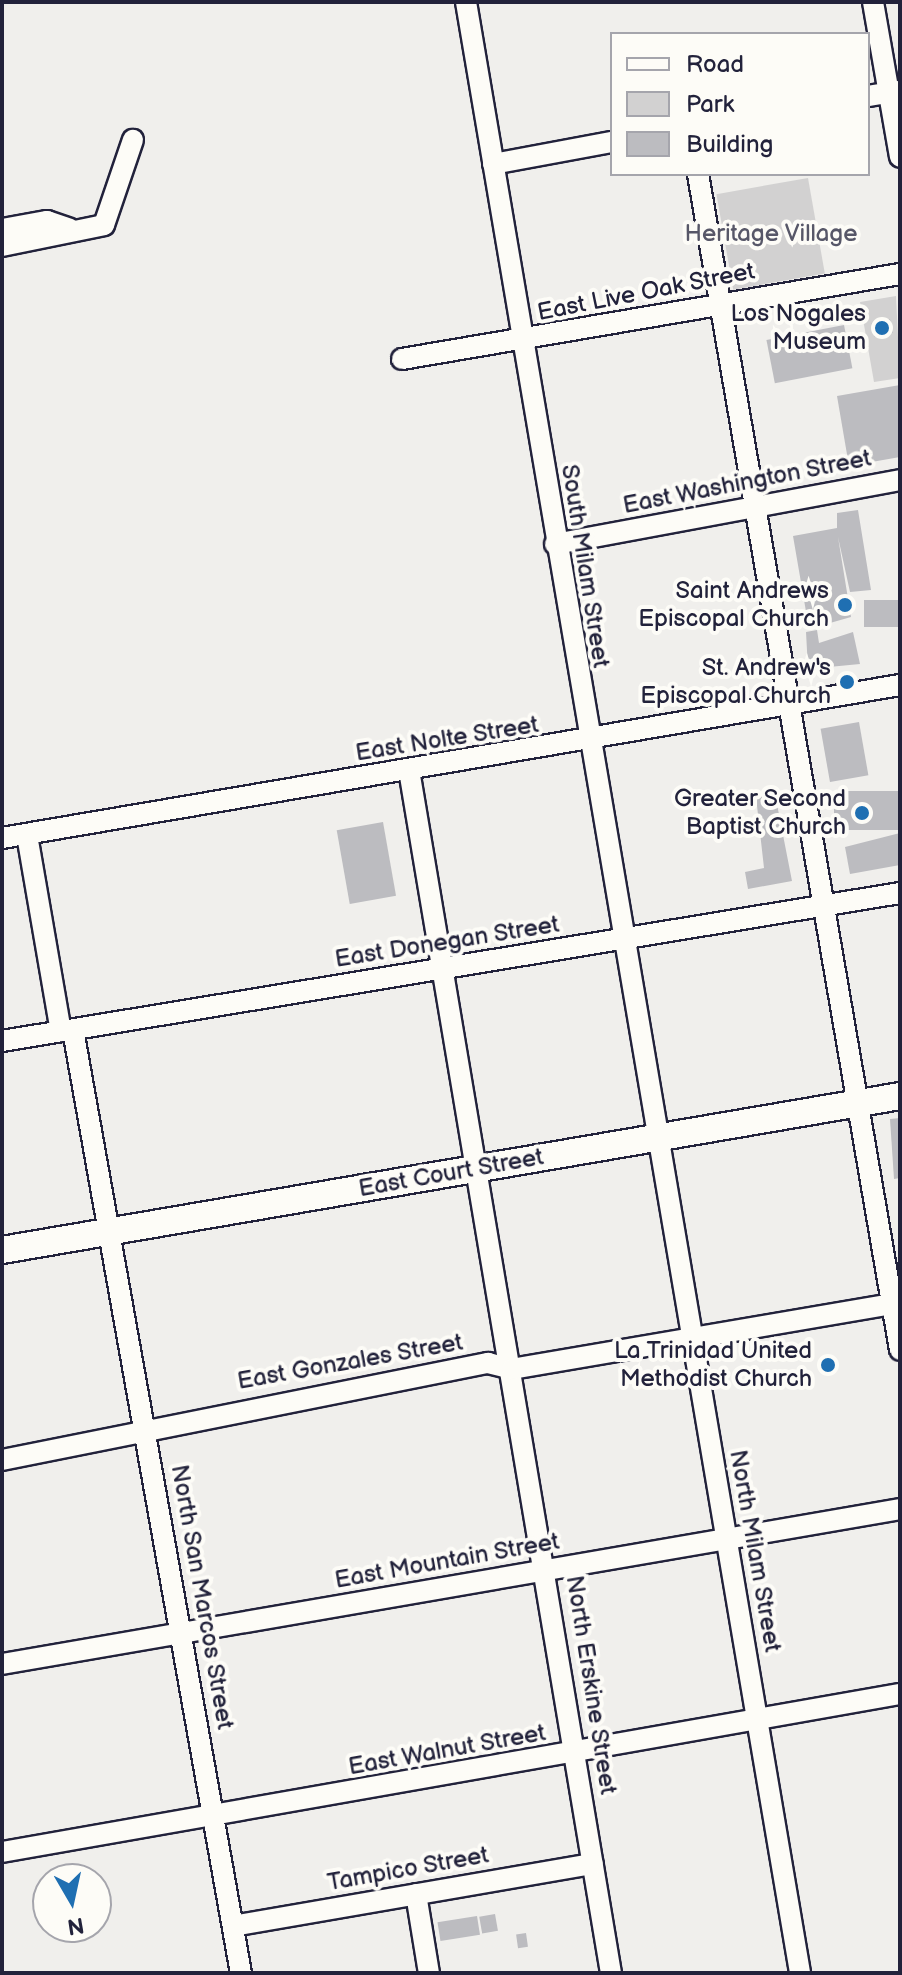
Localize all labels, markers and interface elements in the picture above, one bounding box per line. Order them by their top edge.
legend [610,32,870,176]
text: Road [686,50,744,79]
text: Park [686,90,734,119]
text: Building [686,130,773,159]
park label: Heritage Village [684,220,858,248]
street label: East Live Oak Street [535,257,757,327]
place label: Los Nogales Museum [730,300,866,356]
marker: Los Nogales Museum [873,319,891,337]
street label: East Washington Street [620,444,874,520]
street label: South Milam Street [555,462,615,670]
place label: Saint Andrews Episcopal Church [638,577,829,633]
marker: Saint Andrews Episcopal Church [836,596,854,614]
place label: St. Andrew's Episcopal Church [640,654,831,710]
marker: St. Andrew's Episcopal Church [838,673,856,691]
street label: East Nolte Street [353,710,541,768]
place label: Greater Second Baptist Church [674,785,846,841]
marker: Greater Second Baptist Church [853,804,871,822]
street label: East Donegan Street [333,910,561,974]
street label: East Court Street [356,1143,546,1203]
street label: East Gonzales Street [235,1328,465,1396]
place label: La Trinidad United Methodist Church [613,1337,812,1393]
marker: La Trinidad United Methodist Church [819,1356,837,1374]
street label: North Milam Street [723,1448,787,1654]
street label: North San Marcos Street [164,1462,240,1732]
street label: East Mountain Street [332,1527,562,1595]
street label: North Erskine Street [559,1573,623,1797]
street label: East Walnut Street [345,1718,549,1782]
street label: Tampico Street [325,1841,491,1897]
north arrow [32,1863,112,1943]
text: N [65,1911,86,1940]

